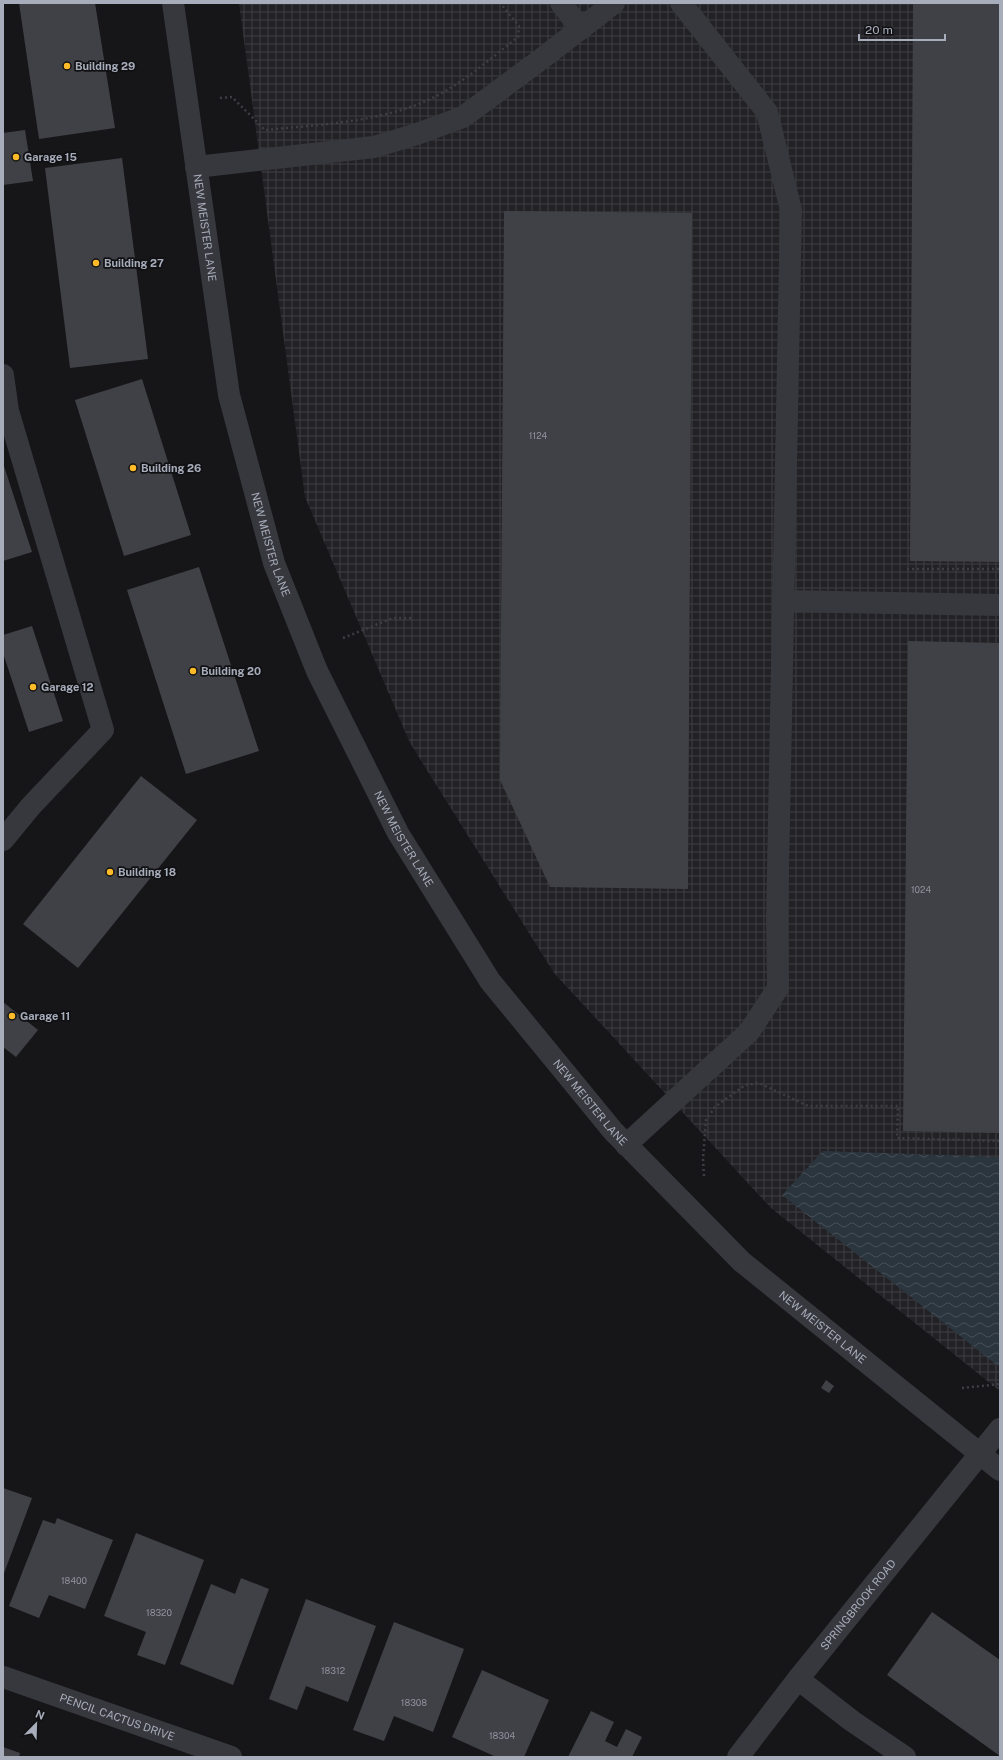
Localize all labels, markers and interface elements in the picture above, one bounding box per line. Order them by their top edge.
scale bar [859,16,945,42]
text: 20 m [865,23,893,37]
place label: Building 29 [75,60,135,72]
marker: Building 29 [62,61,72,71]
place label: Garage 15 [24,151,77,163]
marker: Garage 15 [11,152,21,162]
street label: NEW MEISTER LANE [191,173,219,282]
place label: Building 27 [104,257,164,269]
marker: Building 27 [91,258,101,268]
house number: 1124 [529,430,548,441]
place label: Building 26 [141,462,201,474]
marker: Building 26 [128,463,138,473]
street label: NEW MEISTER LANE [249,491,293,598]
place label: Building 20 [201,665,261,677]
marker: Building 20 [188,666,198,676]
place label: Garage 12 [41,681,93,693]
marker: Garage 12 [28,682,38,692]
street label: NEW MEISTER LANE [372,789,436,889]
place label: Building 18 [118,866,176,878]
marker: Building 18 [105,867,115,877]
house number: 1024 [911,884,931,895]
place label: Garage 11 [20,1010,70,1022]
marker: Garage 11 [7,1011,17,1021]
street label: NEW MEISTER LANE [551,1057,630,1148]
street label: NEW MEISTER LANE [777,1288,869,1366]
street label: SPRINGBROOK ROAD [818,1557,898,1652]
house number: 18400 [61,1575,88,1586]
house number: 18320 [146,1607,172,1618]
house number: 18312 [321,1665,345,1676]
street label: PENCIL CACTUS DRIVE [58,1691,176,1743]
house number: 18308 [401,1697,427,1708]
north arrow [16,1704,56,1744]
text: N [34,1708,46,1722]
house number: 18304 [489,1730,515,1741]

